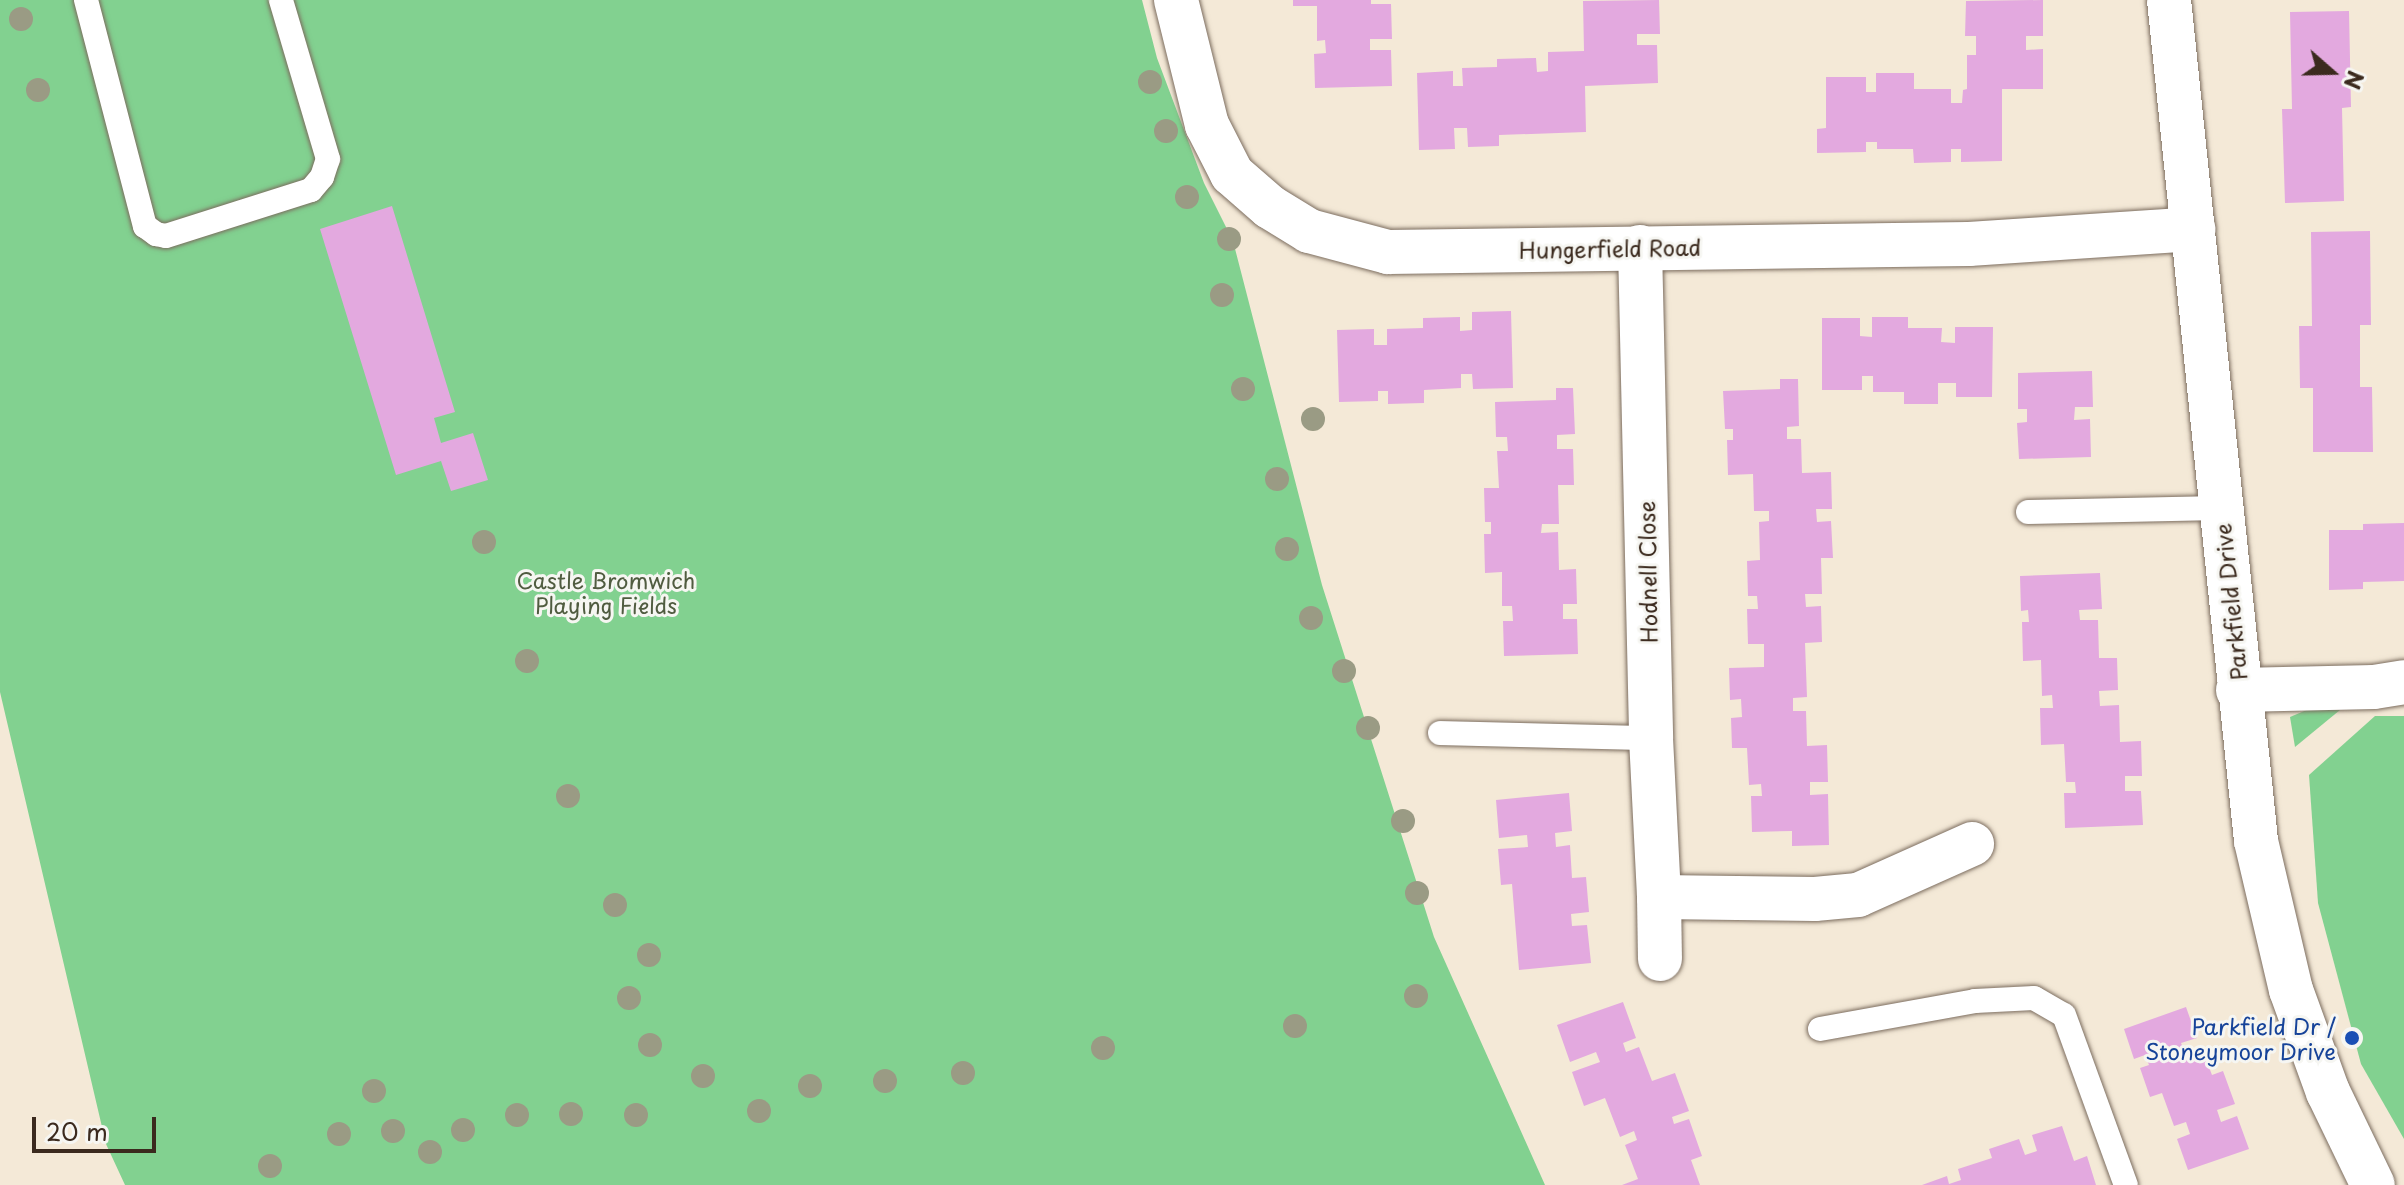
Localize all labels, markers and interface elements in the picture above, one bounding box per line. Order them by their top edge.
north arrow [2292,32,2372,112]
text: N [2337,67,2374,94]
street label: Hungerfield Road [1518,233,1702,263]
street label: Hodnell Close [1633,500,1661,644]
street label: Parkfield Drive [2209,522,2251,682]
park label: Castle Bromwich Playing Fields [516,566,696,618]
place label: Parkfield Dr / Stoneymoor Drive [2145,1012,2336,1064]
marker: Parkfield Dr / Stoneymoor Drive [2343,1029,2361,1047]
scale bar [36,1101,160,1151]
text: 20 m [46,1113,108,1149]

